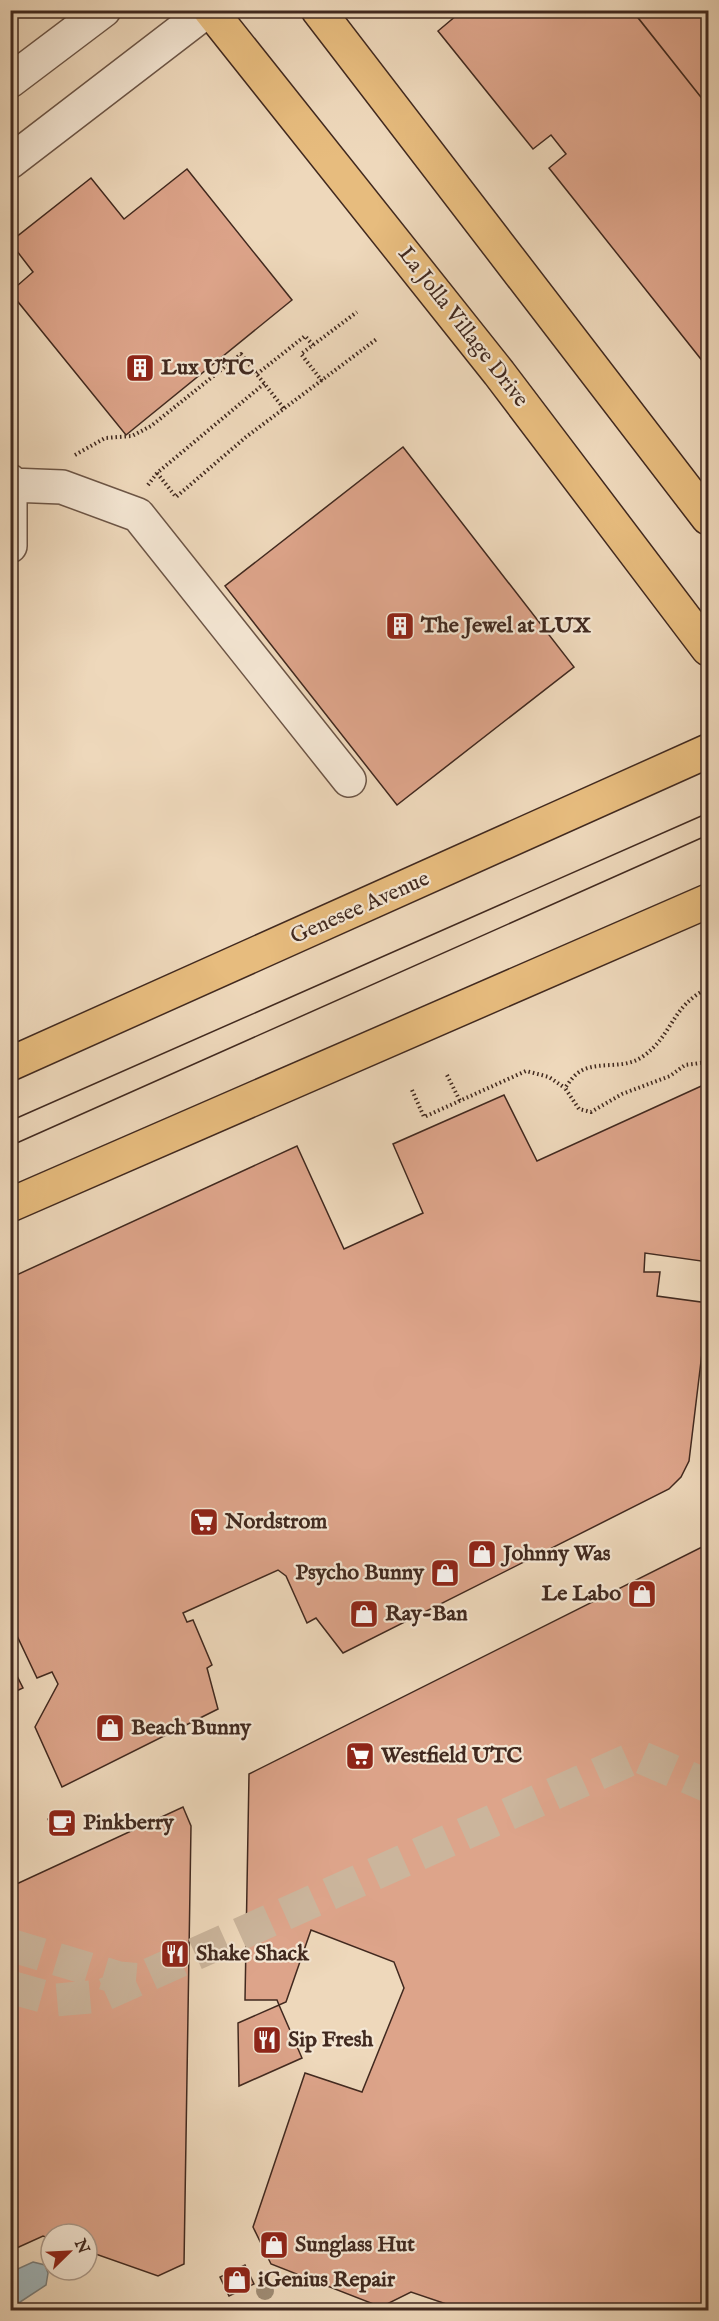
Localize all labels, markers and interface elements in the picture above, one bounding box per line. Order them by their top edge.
street label: La Jolla Village Drive [392,241,534,413]
building icon: Lux UTC [124,352,156,384]
place label: Lux UTC [161,354,254,382]
building icon: The Jewel at LUX [384,610,416,642]
place label: The Jewel at LUX [420,612,591,640]
street label: Genesee Avenue [286,865,434,951]
supermarket icon: Nordstrom [188,1506,220,1538]
place label: Nordstrom [224,1508,327,1536]
shop icon: Johnny Was [466,1538,498,1570]
place label: Johnny Was [500,1540,611,1568]
shop icon: Psycho Bunny [429,1557,461,1589]
place label: Psycho Bunny [295,1559,425,1587]
shop icon: Le Labo [626,1578,658,1610]
place label: Le Labo [542,1580,621,1608]
shop icon: Ray-Ban [348,1598,380,1630]
place label: Ray-Ban [385,1600,468,1628]
shop icon: Beach Bunny [94,1712,126,1744]
place label: Beach Bunny [131,1714,252,1742]
supermarket icon: Westfield UTC [344,1740,376,1772]
place label: Westfield UTC [380,1742,523,1770]
cafe icon: Pinkberry [46,1807,78,1839]
place label: Pinkberry [83,1809,175,1837]
restaurant icon: Shake Shack [159,1938,191,1970]
place label: Shake Shack [196,1940,310,1968]
restaurant icon: Sip Fresh [251,2024,283,2056]
place label: Sip Fresh [288,2026,373,2054]
north arrow [39,2222,99,2282]
shop icon: Sunglass Hut [258,2229,290,2261]
place label: Sunglass Hut [295,2231,415,2259]
text: N [69,2235,93,2257]
shop icon: iGenius Repair [221,2264,253,2296]
place label: iGenius Repair [258,2266,396,2294]

